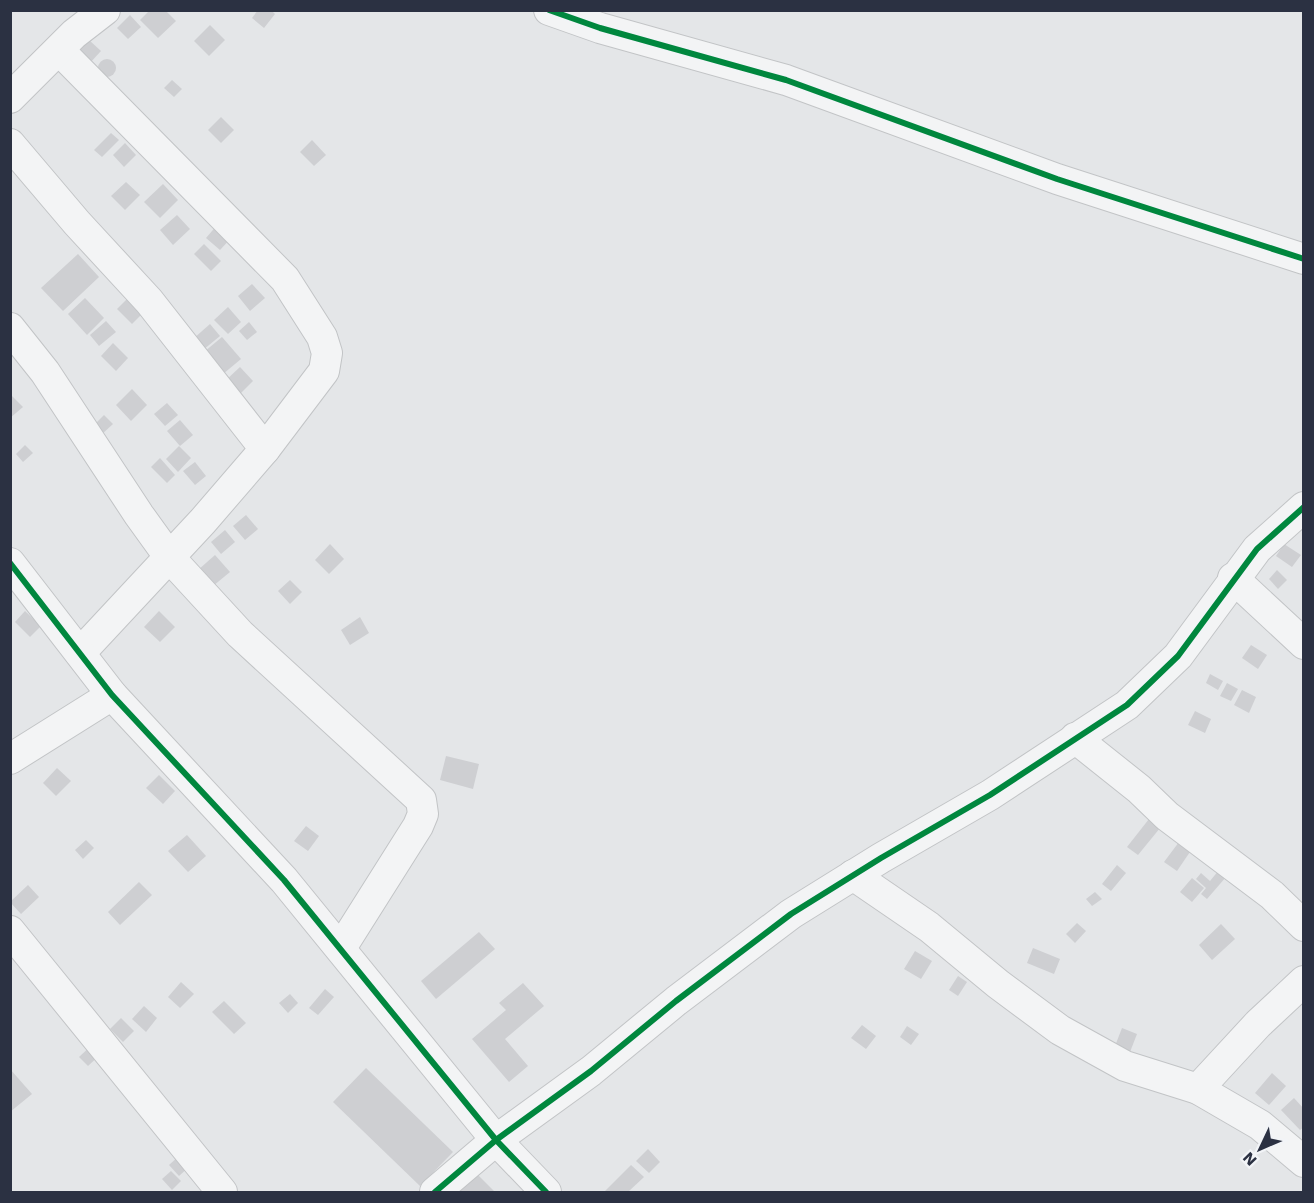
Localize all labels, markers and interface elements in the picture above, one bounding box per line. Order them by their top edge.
north arrow [1230,1119,1290,1179]
text: N [1239,1148,1261,1170]

